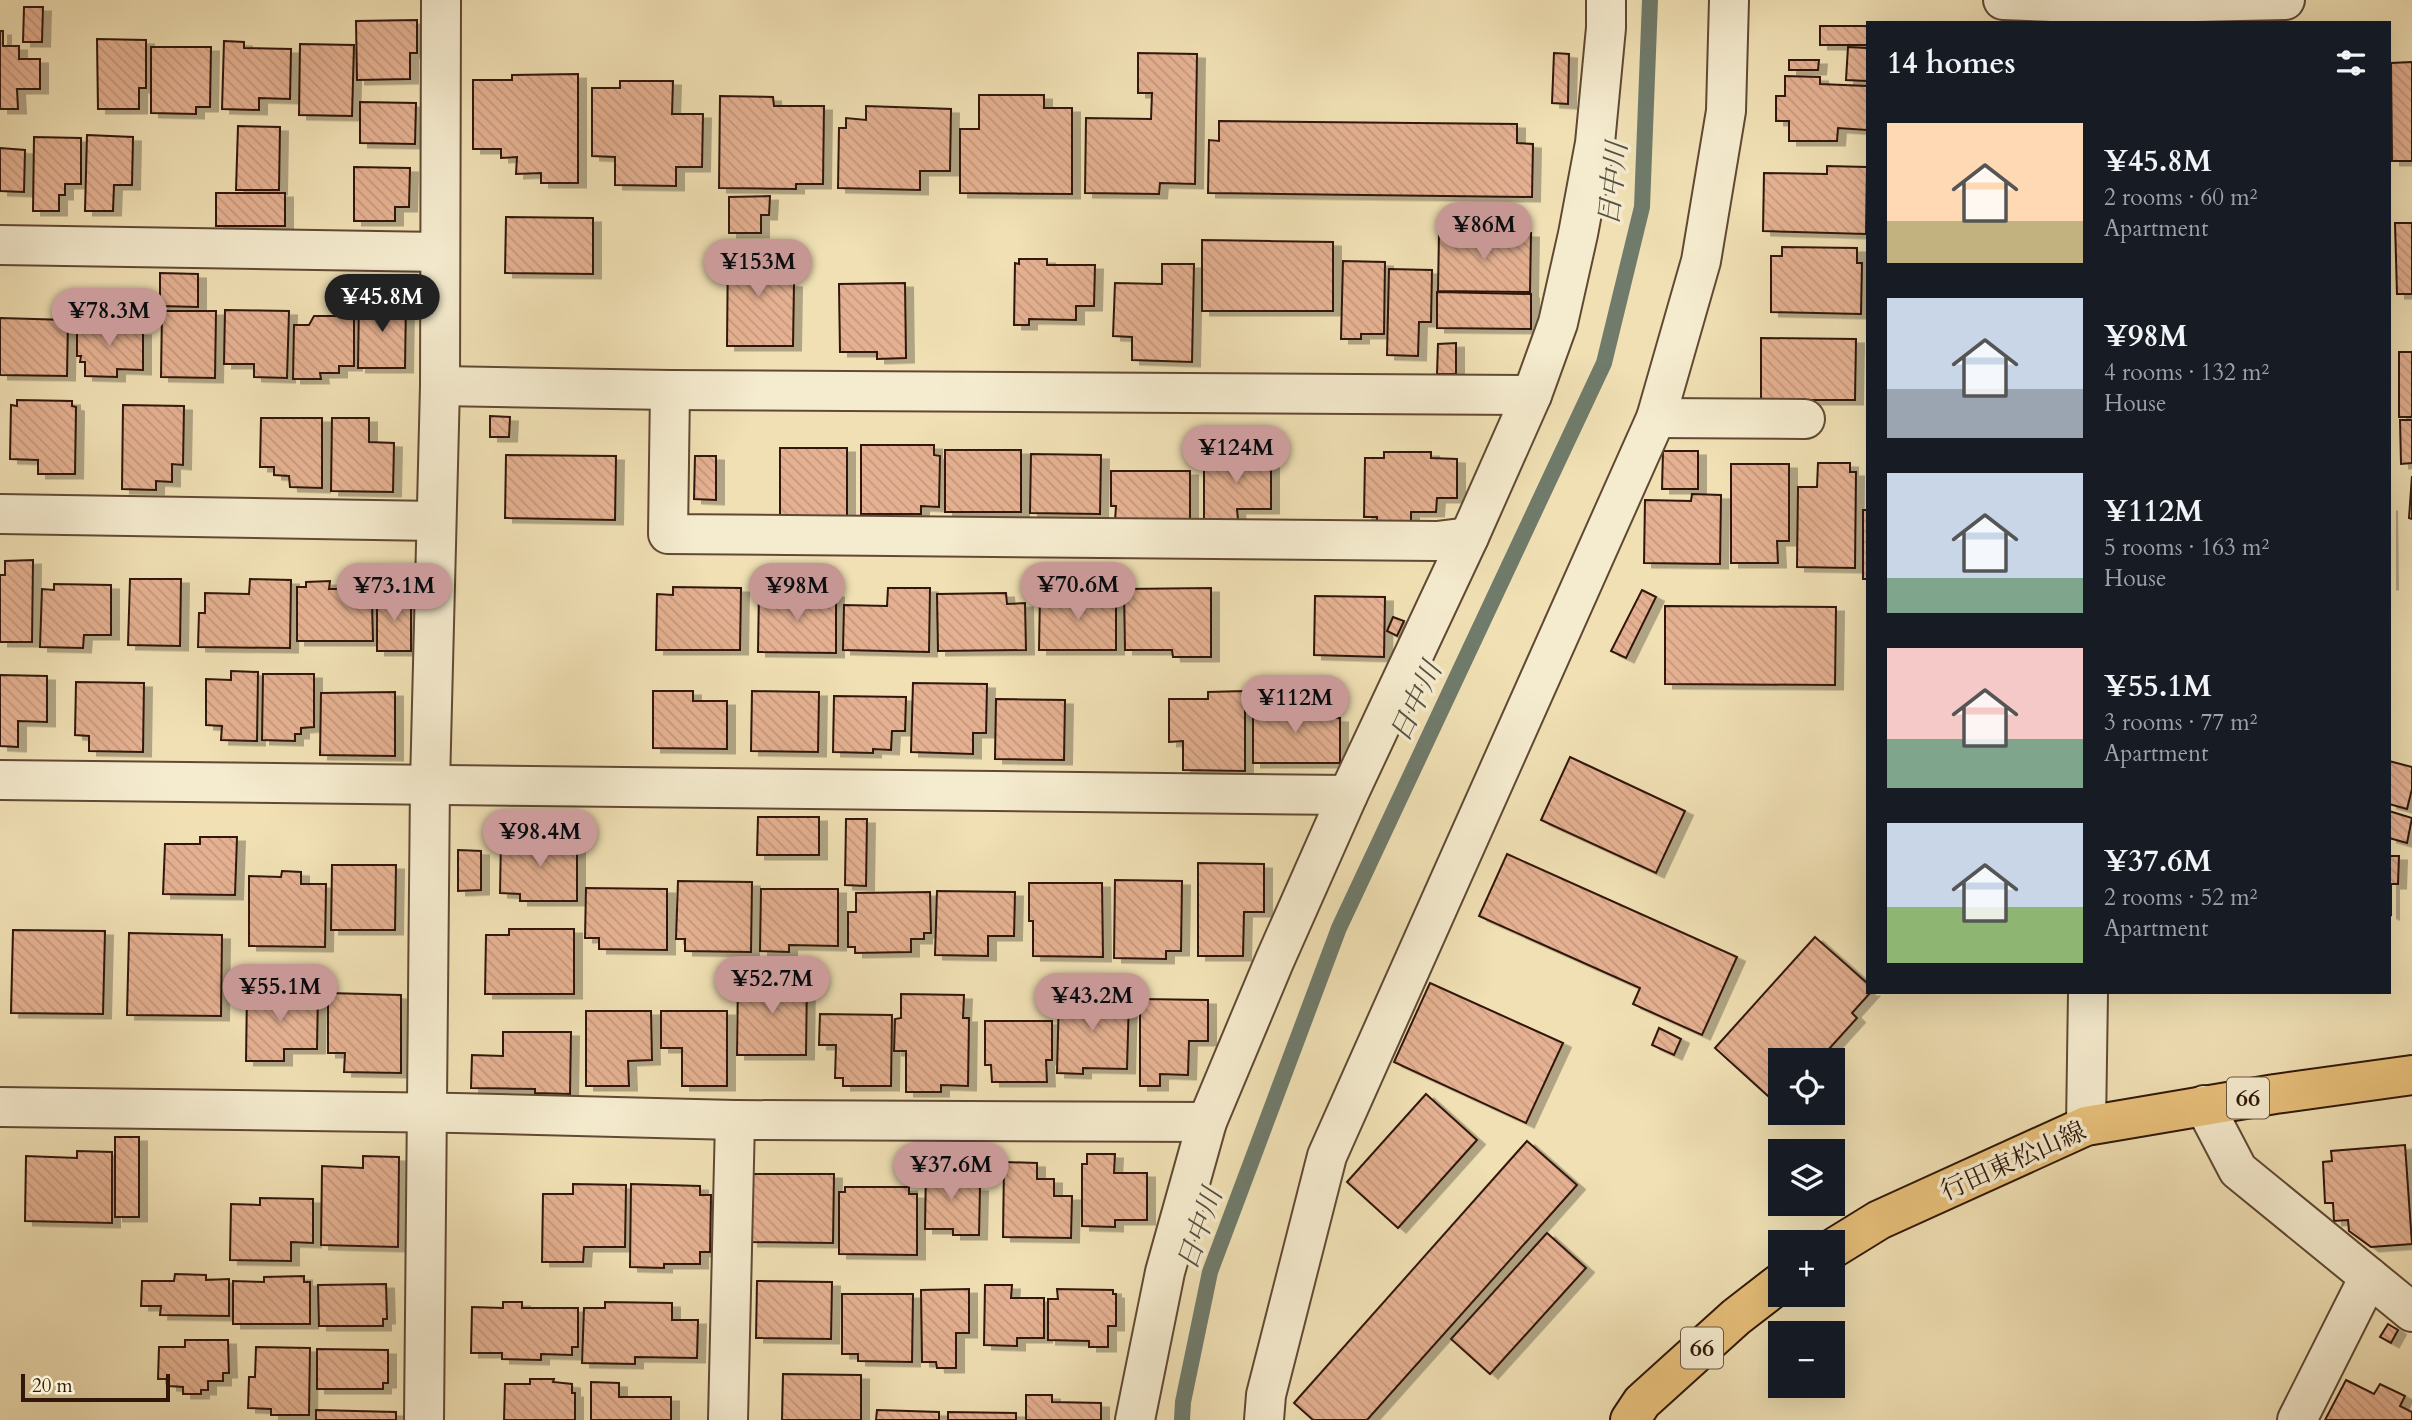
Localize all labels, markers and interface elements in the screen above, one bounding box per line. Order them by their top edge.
text: 14 homes [1887,43,2016,84]
icon: filters [2332,44,2370,82]
water label: 日中川 [1590,137,1637,228]
text: ¥45.8M [2104,141,2212,182]
icon: home [1943,151,2027,235]
text: 2 rooms · 60 m² [2104,182,2257,213]
pin: ¥86M [1443,202,1525,262]
text: ¥86M [1452,209,1516,240]
text: Apartment [2104,213,2208,244]
pin: ¥153M [709,240,807,299]
text: ¥153M [720,246,796,277]
pin: ¥45.8M [325,274,439,334]
text: ¥45.8M [341,281,423,312]
pin: ¥78.3M [52,288,166,348]
text: ¥78.3M [68,295,150,326]
text: ¥98M [2104,316,2188,357]
icon: home [1943,326,2027,410]
text: 4 rooms · 132 m² [2104,357,2269,388]
text: House [2104,388,2166,419]
pin: ¥124M [1187,426,1285,485]
text: ¥124M [1198,432,1274,463]
text: ¥112M [2104,491,2203,532]
icon: home [1943,501,2027,585]
text: 5 rooms · 163 m² [2104,532,2269,563]
pin: ¥70.6M [1021,562,1135,622]
text: House [2104,563,2166,594]
pin: ¥73.1M [337,564,451,623]
pin: ¥98M [756,564,838,623]
text: ¥70.6M [1037,569,1119,600]
text: ¥73.1M [353,570,435,601]
text: ¥98M [765,570,829,601]
water label: 日中川 [1381,653,1452,748]
text: ¥55.1M [2104,666,2212,707]
pin: ¥112M [1246,676,1344,735]
icon: home [1943,676,2027,760]
text: ¥112M [1257,682,1333,713]
text: 3 rooms · 77 m² [2104,707,2257,738]
text: Apartment [2104,738,2208,769]
pin: ¥98.4M [483,810,597,869]
text: ¥98.4M [499,816,581,847]
text: ¥37.6M [2104,841,2212,882]
icon: home [1943,851,2027,935]
text: 2 rooms · 52 m² [2104,882,2257,913]
text: Apartment [2104,913,2208,944]
pin: ¥52.7M [715,956,829,1016]
text: ¥52.7M [731,963,813,994]
pin: ¥55.1M [223,964,337,1024]
text: ¥55.1M [239,971,321,1002]
pin: ¥43.2M [1035,974,1149,1033]
text: ¥43.2M [1051,980,1133,1011]
map controls [1768,1048,1845,1398]
button: locate [1768,1048,1845,1125]
road number: 66 [2227,1078,2269,1118]
street label: 行田東松山線 [1935,1113,2091,1209]
button: layers [1768,1139,1845,1216]
pin: ¥37.6M [894,1142,1008,1202]
text: ¥37.6M [910,1149,992,1180]
water label: 日中川 [1168,1180,1233,1275]
button: + [1768,1230,1845,1307]
button: − [1768,1321,1845,1398]
road number: 66 [1681,1328,1723,1368]
scale bar [21,1371,170,1403]
text: 20 m [32,1373,73,1399]

